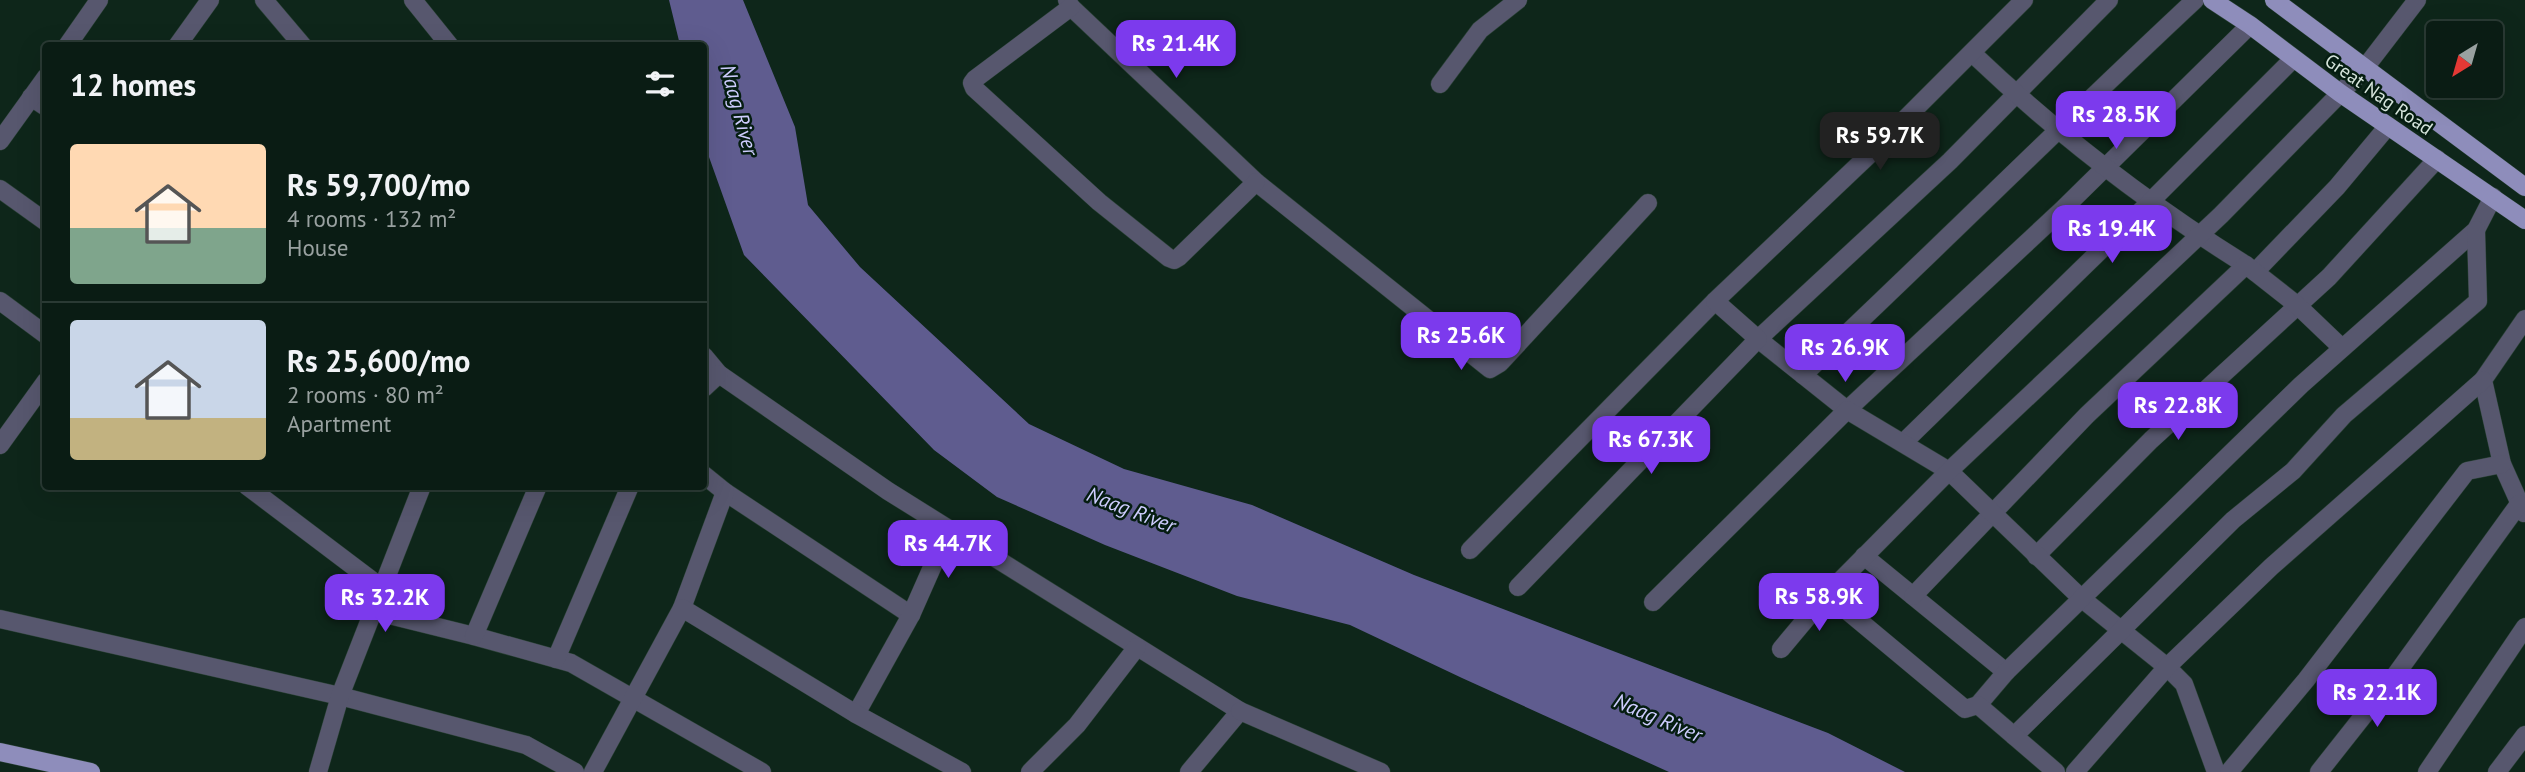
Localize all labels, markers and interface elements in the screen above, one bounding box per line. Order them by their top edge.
pin: Rs 21.4K [1104,20,1248,80]
north arrow [2426,21,2502,98]
map controls [2426,21,2503,98]
text: Rs 21.4K [1132,28,1220,57]
street label: Great Nag Road [2320,48,2438,140]
water label: Naag River [714,62,765,160]
text: 12 homes [70,65,196,104]
icon: filters [641,65,679,103]
pin: Rs 28.5K [2044,92,2188,151]
text: Rs 28.5K [2072,99,2160,128]
pin: Rs 59.7K [1808,113,1952,172]
text: Rs 59.7K [1836,120,1924,149]
text: Rs 59,700/mo [287,165,470,204]
icon: home [126,172,210,256]
text: 4 rooms · 132 m² [287,204,456,233]
pin: Rs 19.4K [2040,205,2184,265]
text: Rs 19.4K [2068,213,2156,242]
text: House [287,233,349,262]
pin: Rs 25.6K [1389,312,1533,372]
text: Rs 25.6K [1417,320,1505,349]
pin: Rs 26.9K [1773,324,1917,384]
text: Rs 26.9K [1801,332,1889,361]
text: Rs 25,600/mo [287,341,470,380]
icon: home [126,348,210,432]
text: 2 rooms · 80 m² [287,380,444,409]
pin: Rs 22.8K [2106,382,2250,442]
text: Rs 22.8K [2134,390,2222,419]
text: Apartment [287,409,391,438]
pin: Rs 67.3K [1579,416,1723,476]
text: Rs 67.3K [1608,424,1694,453]
water label: Naag River [1083,480,1181,540]
pin: Rs 44.7K [876,520,1020,580]
text: Rs 44.7K [904,528,992,557]
pin: Rs 32.2K [313,574,457,634]
pin: Rs 58.9K [1747,574,1891,633]
text: Rs 58.9K [1775,581,1863,610]
text: Rs 32.2K [341,582,429,611]
pin: Rs 22.1K [2305,670,2449,729]
text: Rs 22.1K [2333,677,2421,706]
water label: Naag River [1610,687,1708,749]

